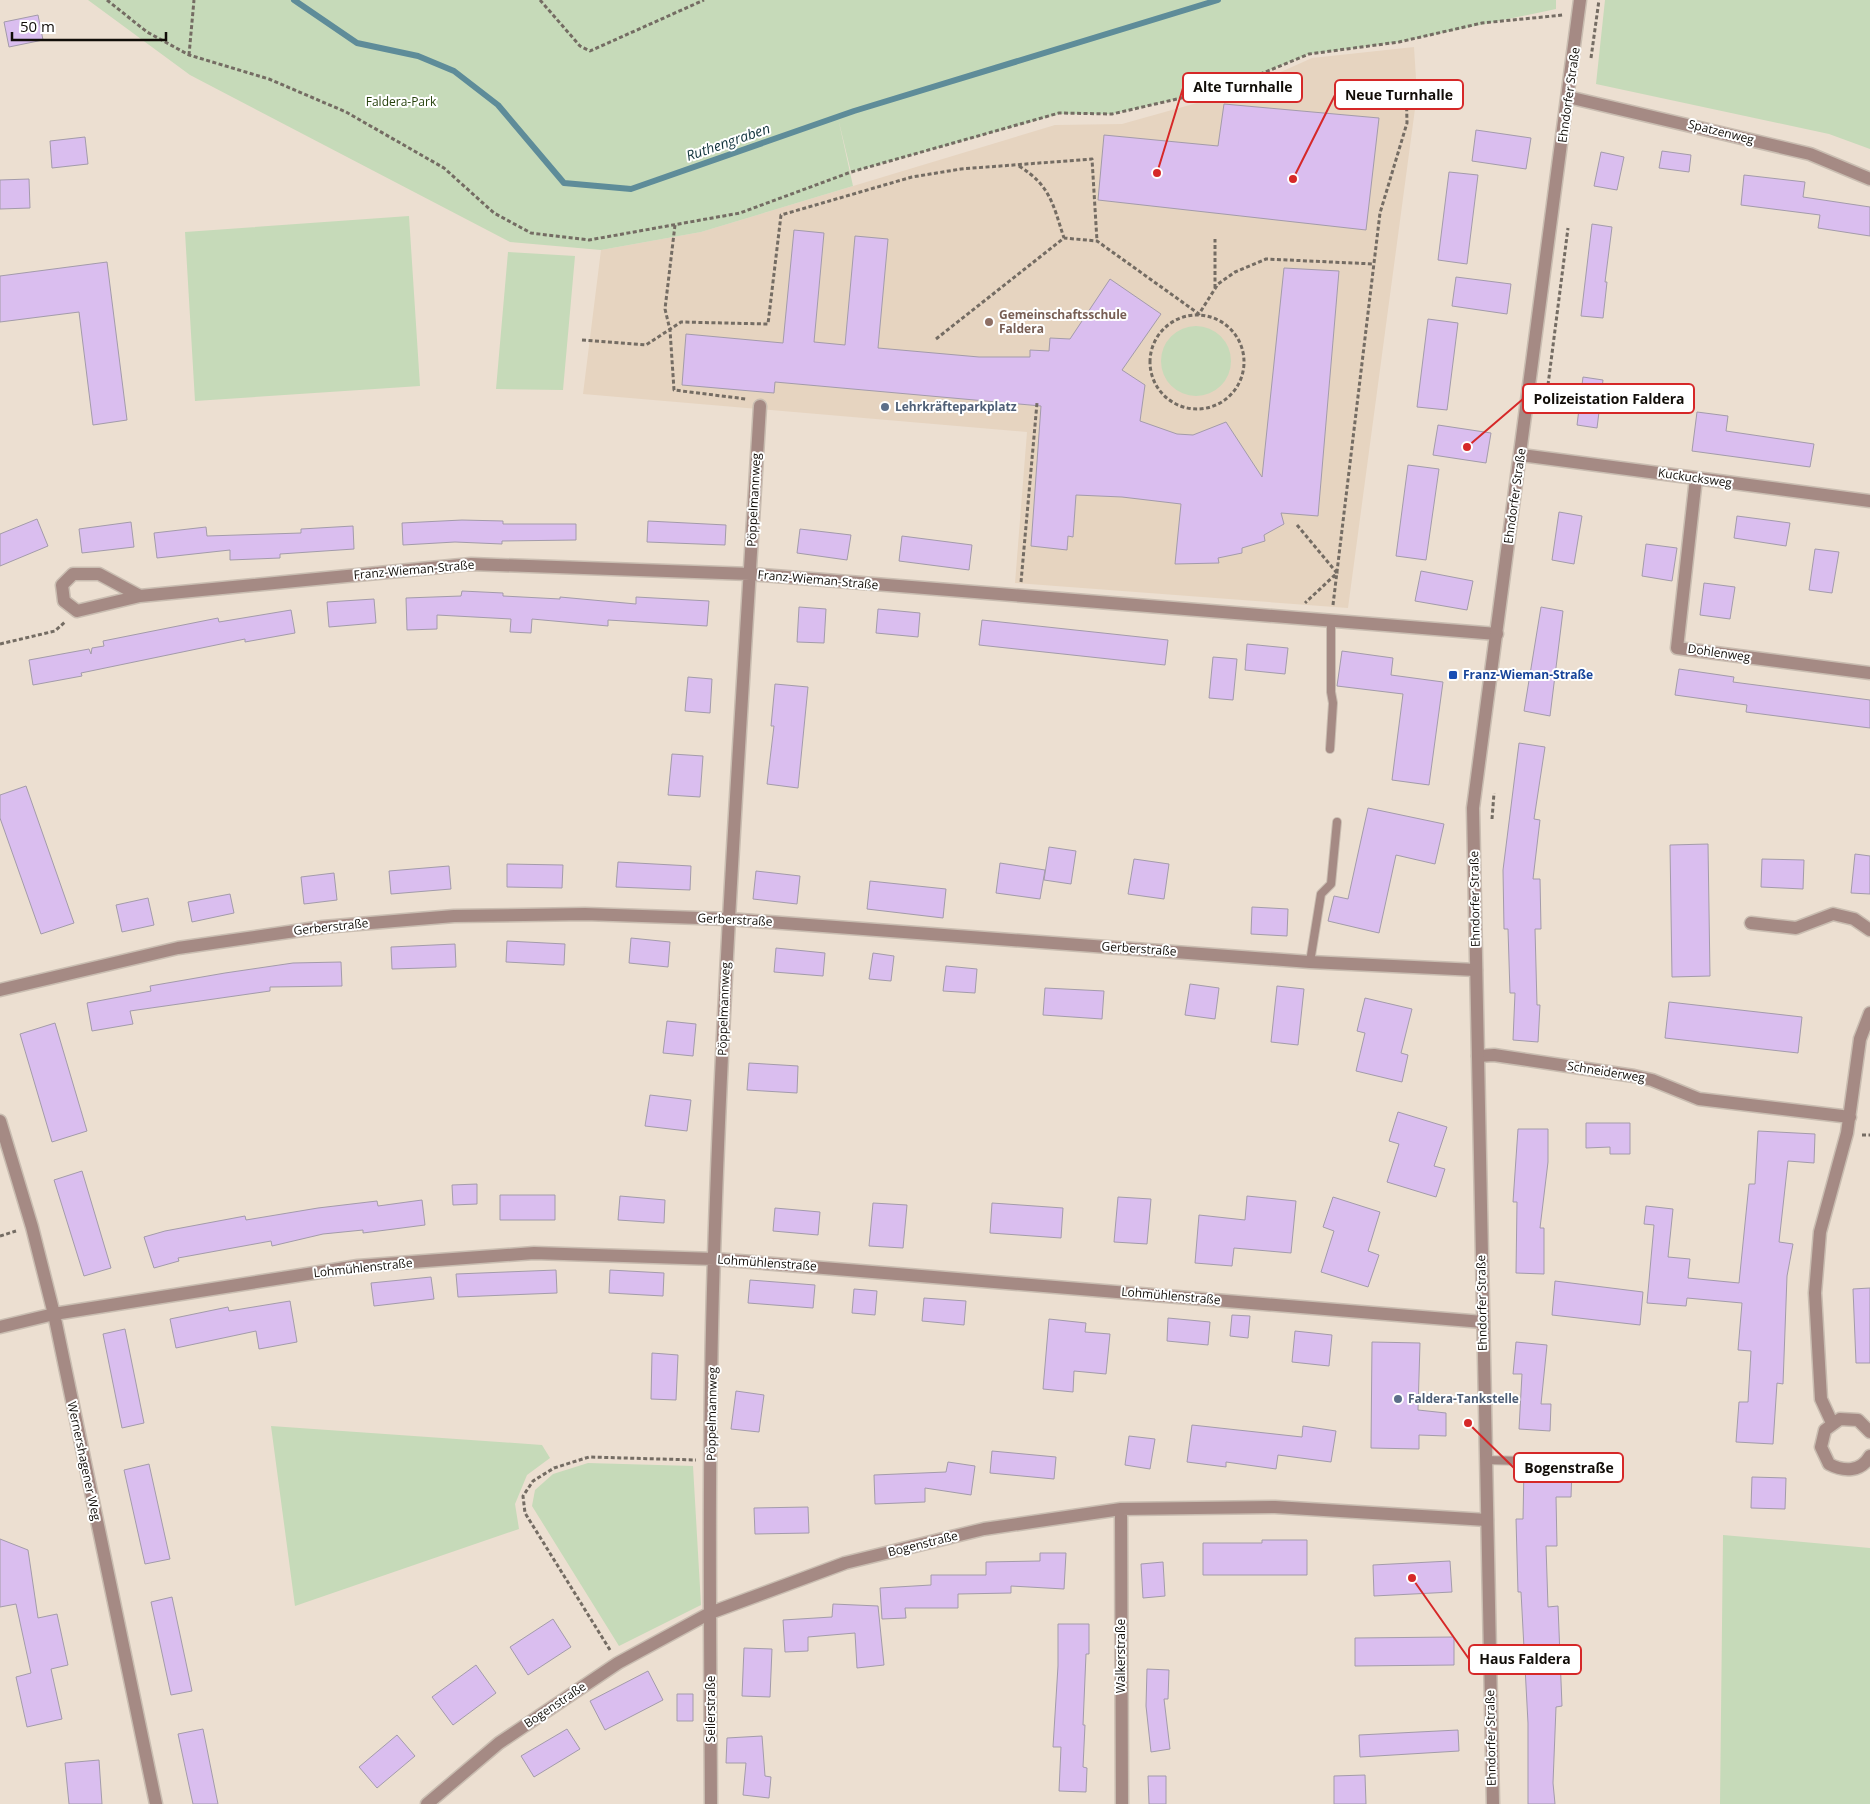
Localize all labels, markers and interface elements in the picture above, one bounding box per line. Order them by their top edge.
scale bar [12,10,166,42]
text: 50 m [20,16,55,36]
street label: Ehndorfer Straße [1553,46,1584,144]
callout: Alte Turnhalle [1183,73,1302,102]
text: Alte Turnhalle [1193,77,1293,96]
callout: Neue Turnhalle [1335,80,1463,109]
text: Neue Turnhalle [1345,85,1453,104]
park label: Faldera-Park [366,93,437,110]
street label: Spatzenweg [1686,115,1756,148]
water label: Ruthengraben [683,118,772,165]
place label: Gemeinschaftsschule Faldera [999,306,1127,337]
marker: Gemeinschaftsschule Faldera [983,316,995,328]
callout: Polizeistation Faldera [1523,384,1694,413]
text: Polizeistation Faldera [1533,389,1685,408]
place label: Lehrkräfteparkplatz [895,398,1017,415]
marker: Lehrkräfteparkplatz [879,401,891,413]
street label: Ehndorfer Straße [1499,447,1530,545]
street label: Pöppelmannweg [743,452,764,547]
street label: Kuckucksweg [1657,464,1734,491]
street label: Franz-Wieman-Straße [353,556,475,583]
street label: Franz-Wieman-Straße [757,566,879,593]
street label: Dohlenweg [1687,640,1752,665]
place label: Franz-Wieman-Straße [1463,666,1593,683]
marker: Franz-Wieman-Straße [1447,669,1459,681]
street label: Ehndorfer Straße [1465,850,1484,947]
street label: Gerberstraße [697,909,773,930]
street label: Gerberstraße [293,914,369,939]
street label: Gerberstraße [1101,937,1177,960]
street label: Pöppelmannweg [713,961,734,1056]
street label: Schneiderweg [1566,1057,1647,1086]
street label: Lohmühlenstraße [717,1251,818,1274]
street label: Lohmühlenstraße [313,1254,414,1281]
street label: Ehndorfer Straße [1472,1254,1491,1351]
street label: Lohmühlenstraße [1121,1283,1222,1308]
street label: Pöppelmannweg [702,1366,721,1461]
place label: Faldera-Tankstelle [1408,1390,1519,1407]
marker: Faldera-Tankstelle [1392,1393,1404,1405]
street label: Wernershagener Weg [64,1400,106,1522]
callout: Bogenstraße [1514,1453,1623,1482]
text: Bogenstraße [1524,1458,1614,1477]
street label: Bogenstraße [886,1527,960,1560]
street label: Walkerstraße [1112,1618,1129,1693]
callout: Haus Faldera [1469,1645,1581,1674]
text: Haus Faldera [1479,1649,1571,1668]
street label: Seilerstraße [702,1675,719,1742]
street label: Bogenstraße [520,1677,589,1732]
street label: Ehndorfer Straße [1481,1689,1500,1786]

